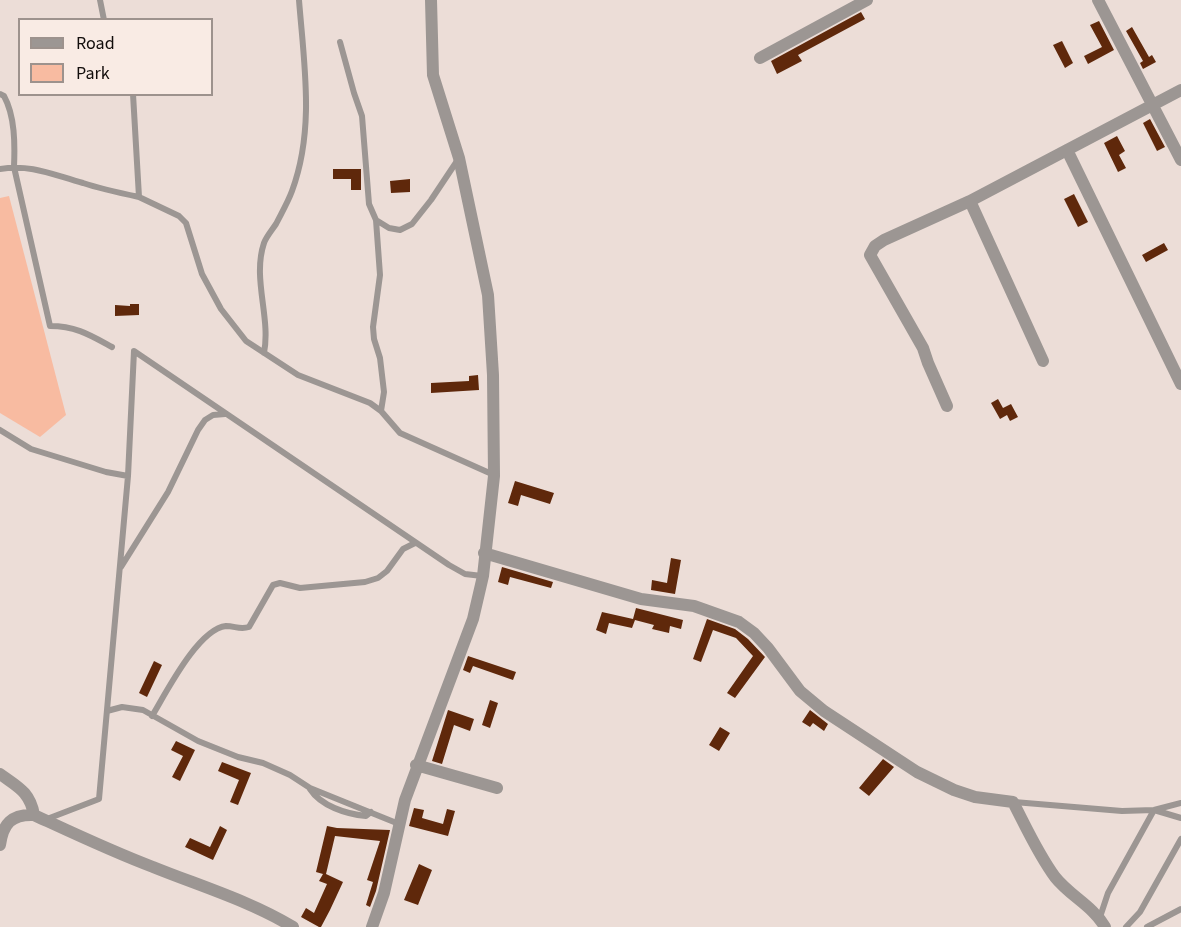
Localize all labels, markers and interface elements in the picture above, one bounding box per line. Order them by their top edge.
legend [18,18,213,96]
text: Road [76,31,115,56]
text: Park [76,61,110,86]

